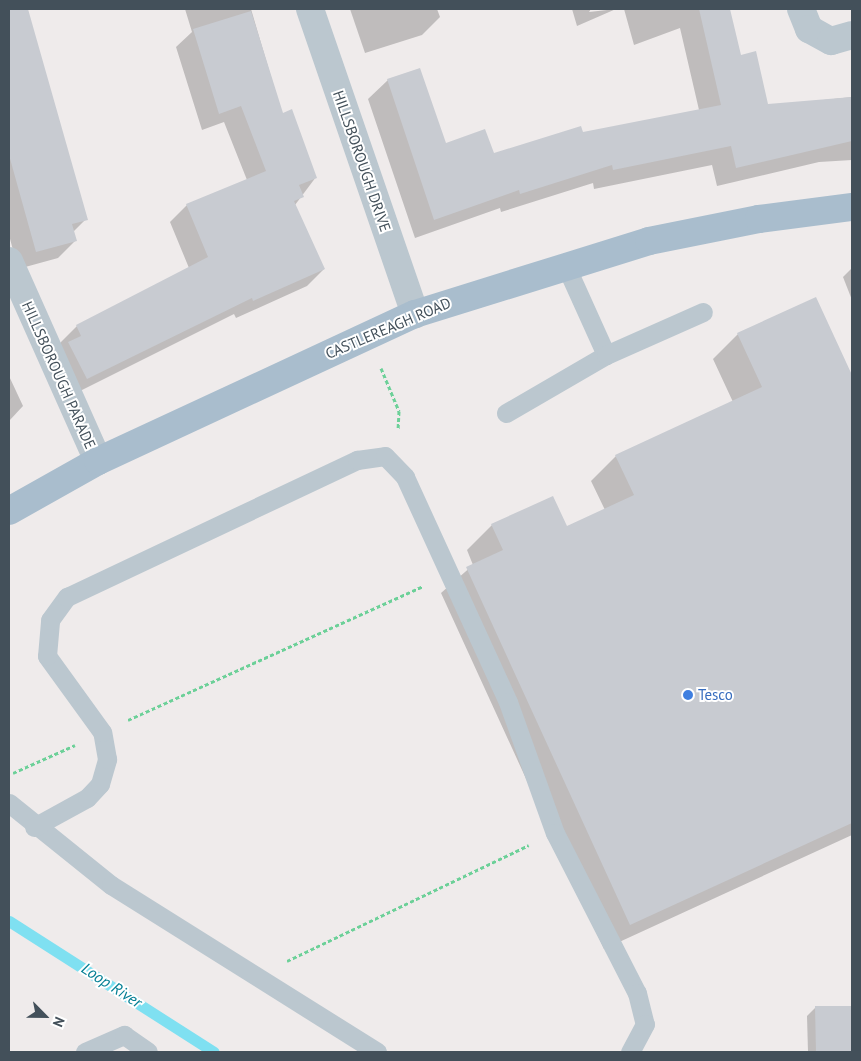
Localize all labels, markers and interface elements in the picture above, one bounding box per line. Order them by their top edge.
street label: HILLSBOROUGH DRIVE [329,88,395,234]
street label: CASTLEREAGH ROAD [323,293,453,363]
street label: HILLSBOROUGH PARADE [18,298,100,452]
place label: Tesco [698,686,733,704]
marker: Tesco [682,689,694,701]
water label: Loop River [78,958,146,1012]
north arrow [20,991,70,1041]
text: N [49,1014,69,1030]

